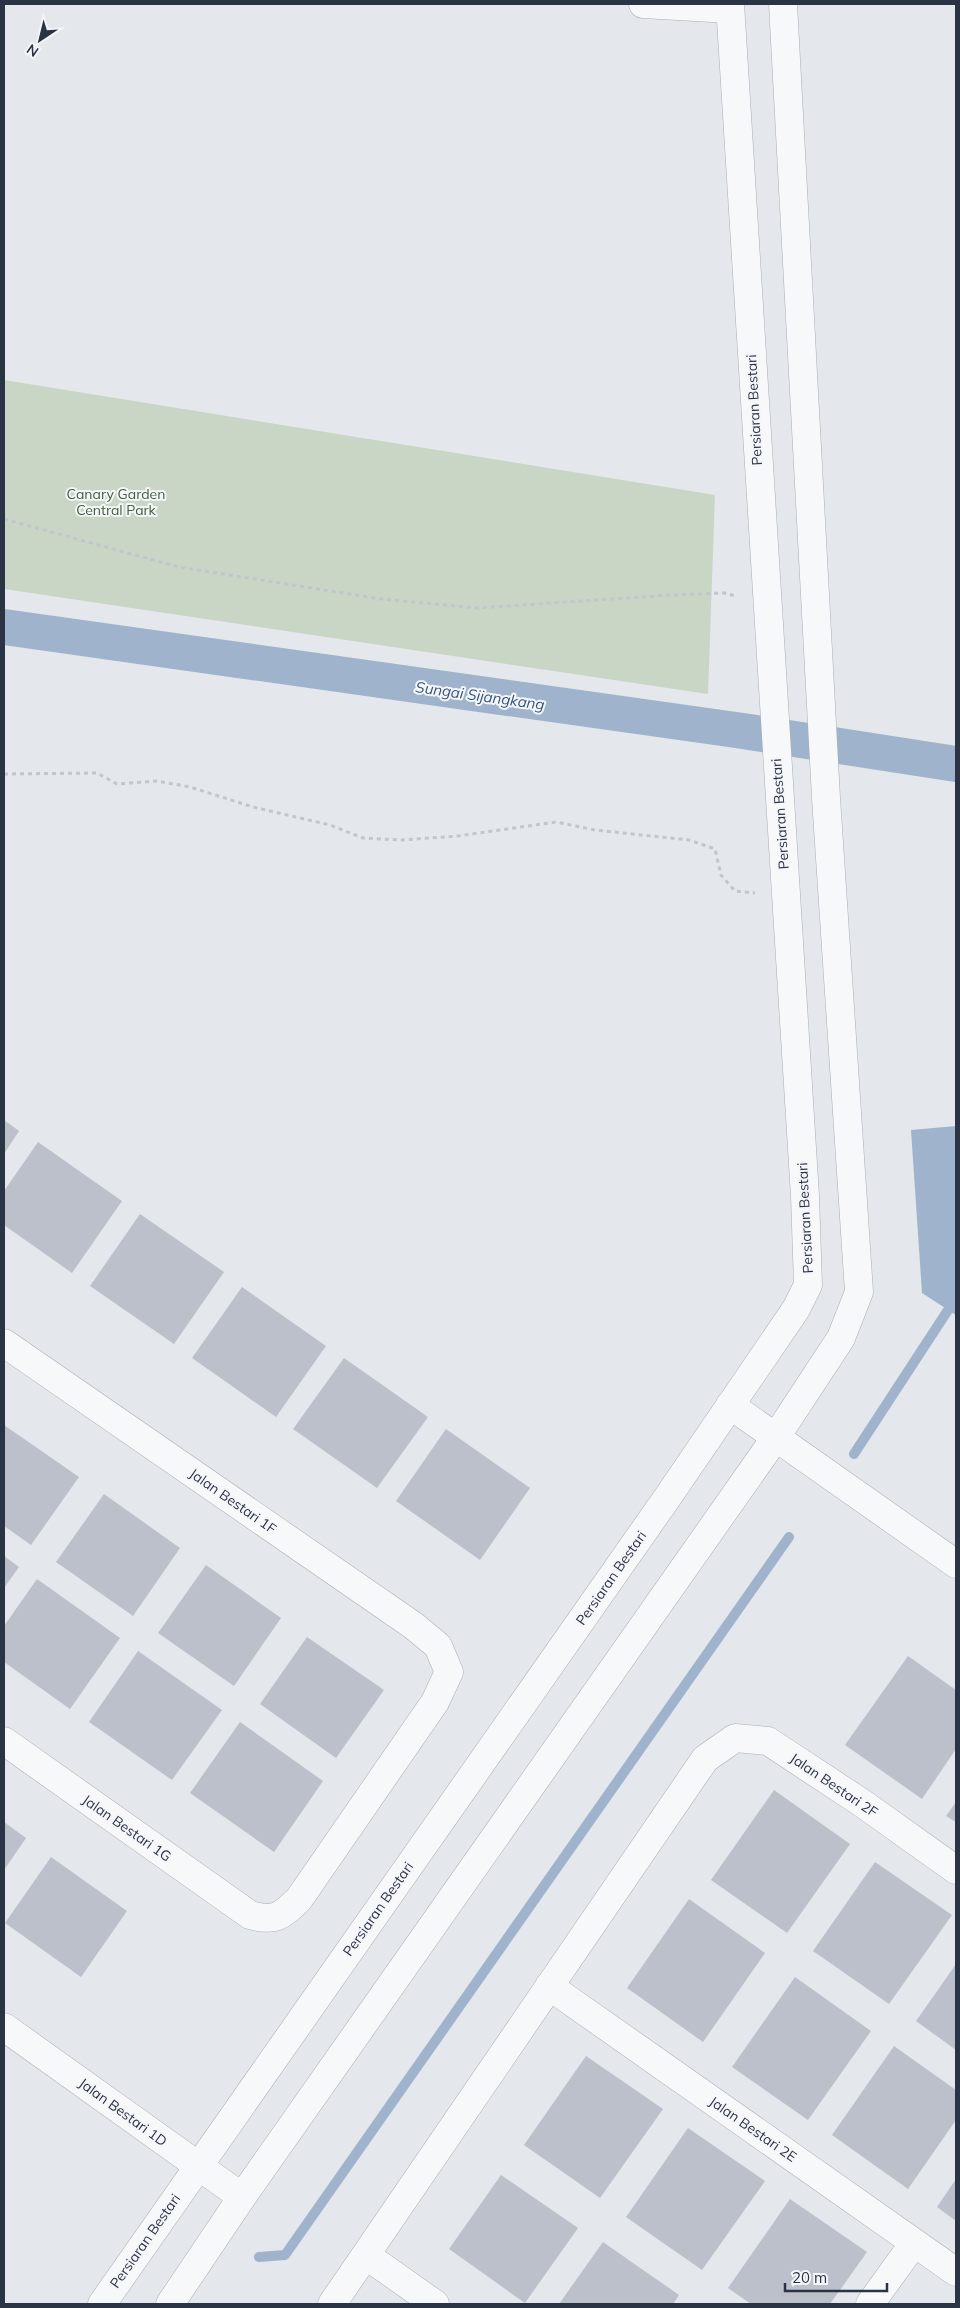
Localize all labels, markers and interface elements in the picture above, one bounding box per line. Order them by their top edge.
north arrow [15,15,65,65]
text: N [23,40,42,61]
street label: Persiaran Bestari [742,354,766,466]
park label: Canary Garden Central Park [67,485,165,519]
water label: Sungai Sijangkang [414,677,546,714]
street label: Persiaran Bestari [767,758,793,870]
street label: Persiaran Bestari [793,1162,817,1274]
street label: Jalan Bestari 1F [186,1464,280,1538]
street label: Persiaran Bestari [572,1527,650,1629]
street label: Jalan Bestari 2F [787,1749,882,1821]
street label: Jalan Bestari 1G [79,1791,175,1865]
street label: Persiaran Bestari [339,1858,417,1960]
street label: Jalan Bestari 1D [75,2074,171,2150]
street label: Jalan Bestari 2E [706,2092,800,2166]
street label: Persiaran Bestari [106,2190,184,2292]
scale bar [785,2260,888,2292]
text: 20 m [792,2268,827,2287]

